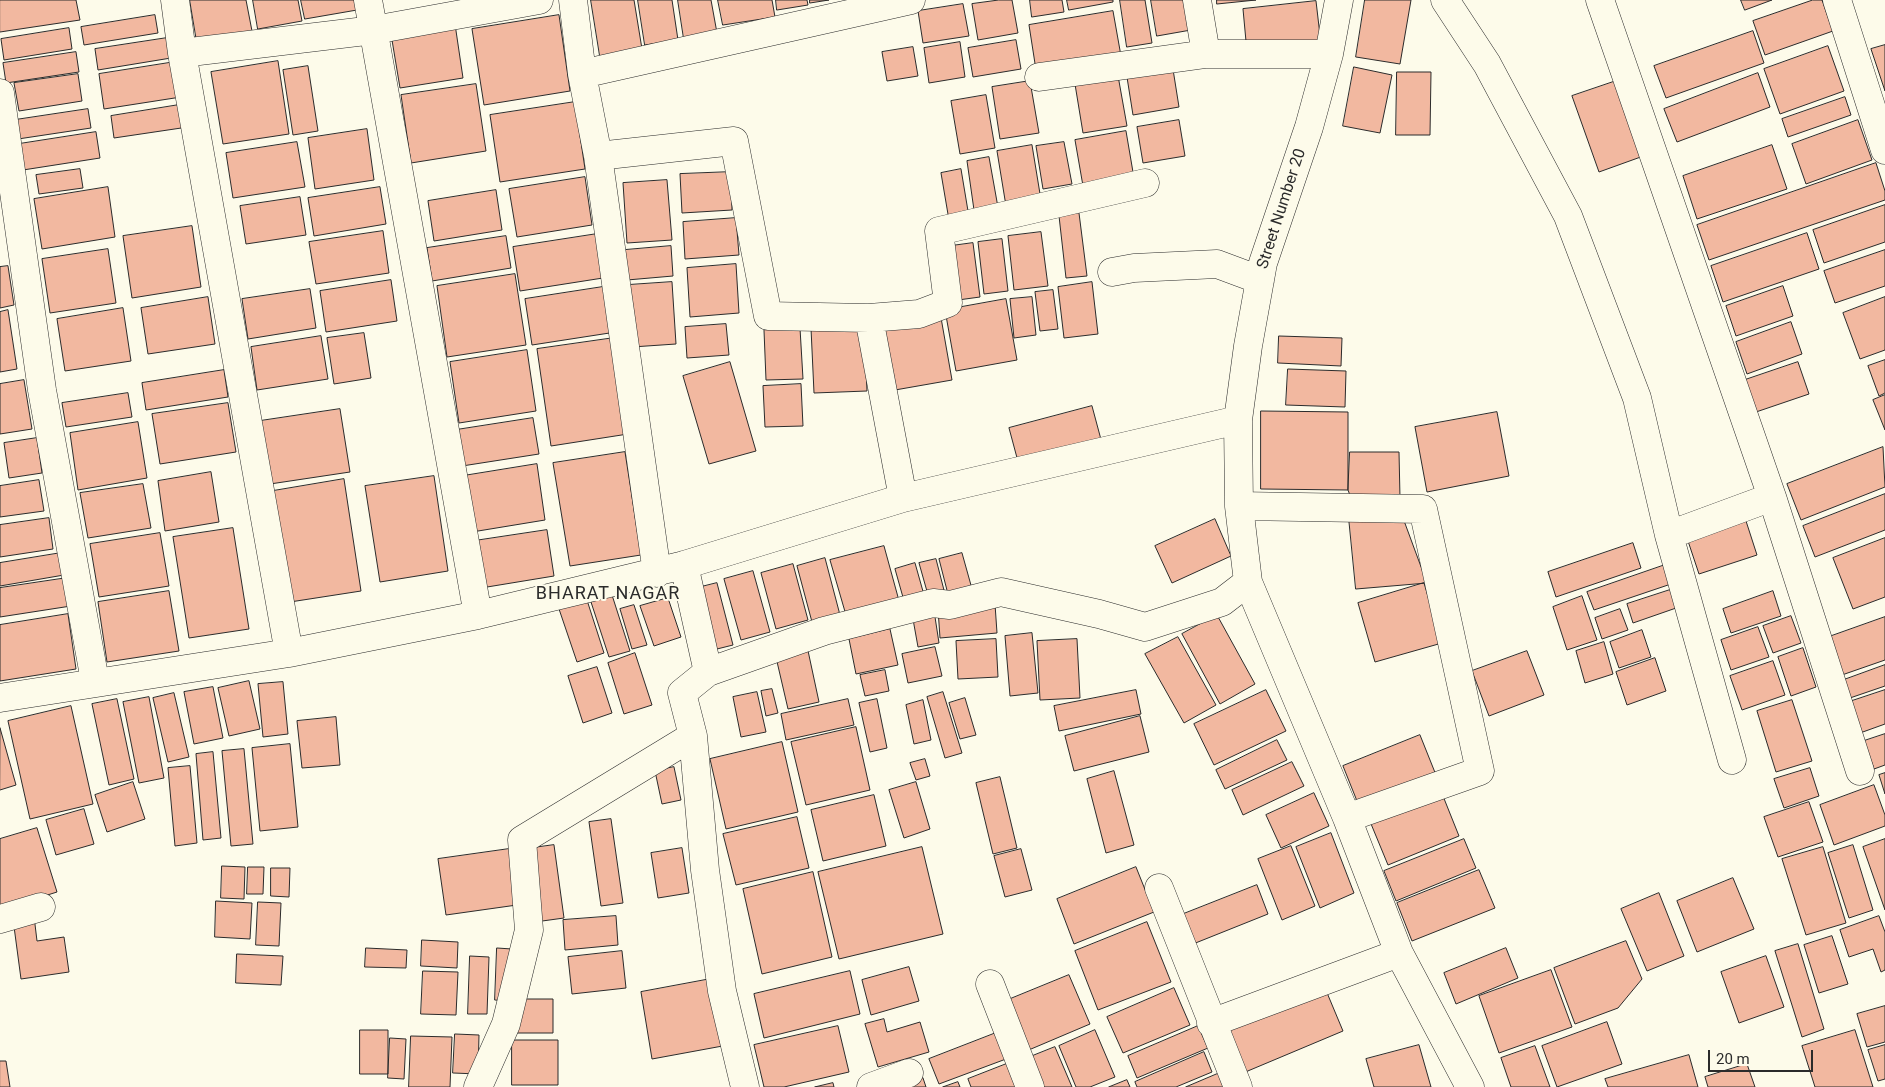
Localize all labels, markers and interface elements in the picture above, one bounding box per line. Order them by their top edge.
street label: Street Number 20 [1254,146,1310,272]
district label: BHARAT NAGAR [534,583,682,605]
scale bar [1710,1040,1815,1072]
text: 20 m [1716,1050,1750,1068]

